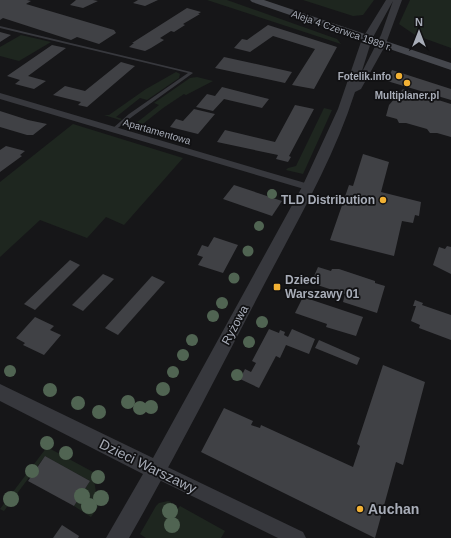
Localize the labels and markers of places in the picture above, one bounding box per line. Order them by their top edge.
place label: Fotelik.info [338,71,391,82]
marker: Fotelik.info [394,71,404,81]
marker: Multiplaner.pl [402,78,412,88]
place label: Multiplaner.pl [375,90,439,101]
place label: TLD Distribution [281,193,375,207]
marker: TLD Distribution [378,195,388,205]
place label: Dzieci Warszawy 01 [285,273,360,301]
marker: Dzieci Warszawy 01 [272,282,282,292]
place label: Auchan [368,501,419,517]
marker: Auchan [355,504,365,514]

